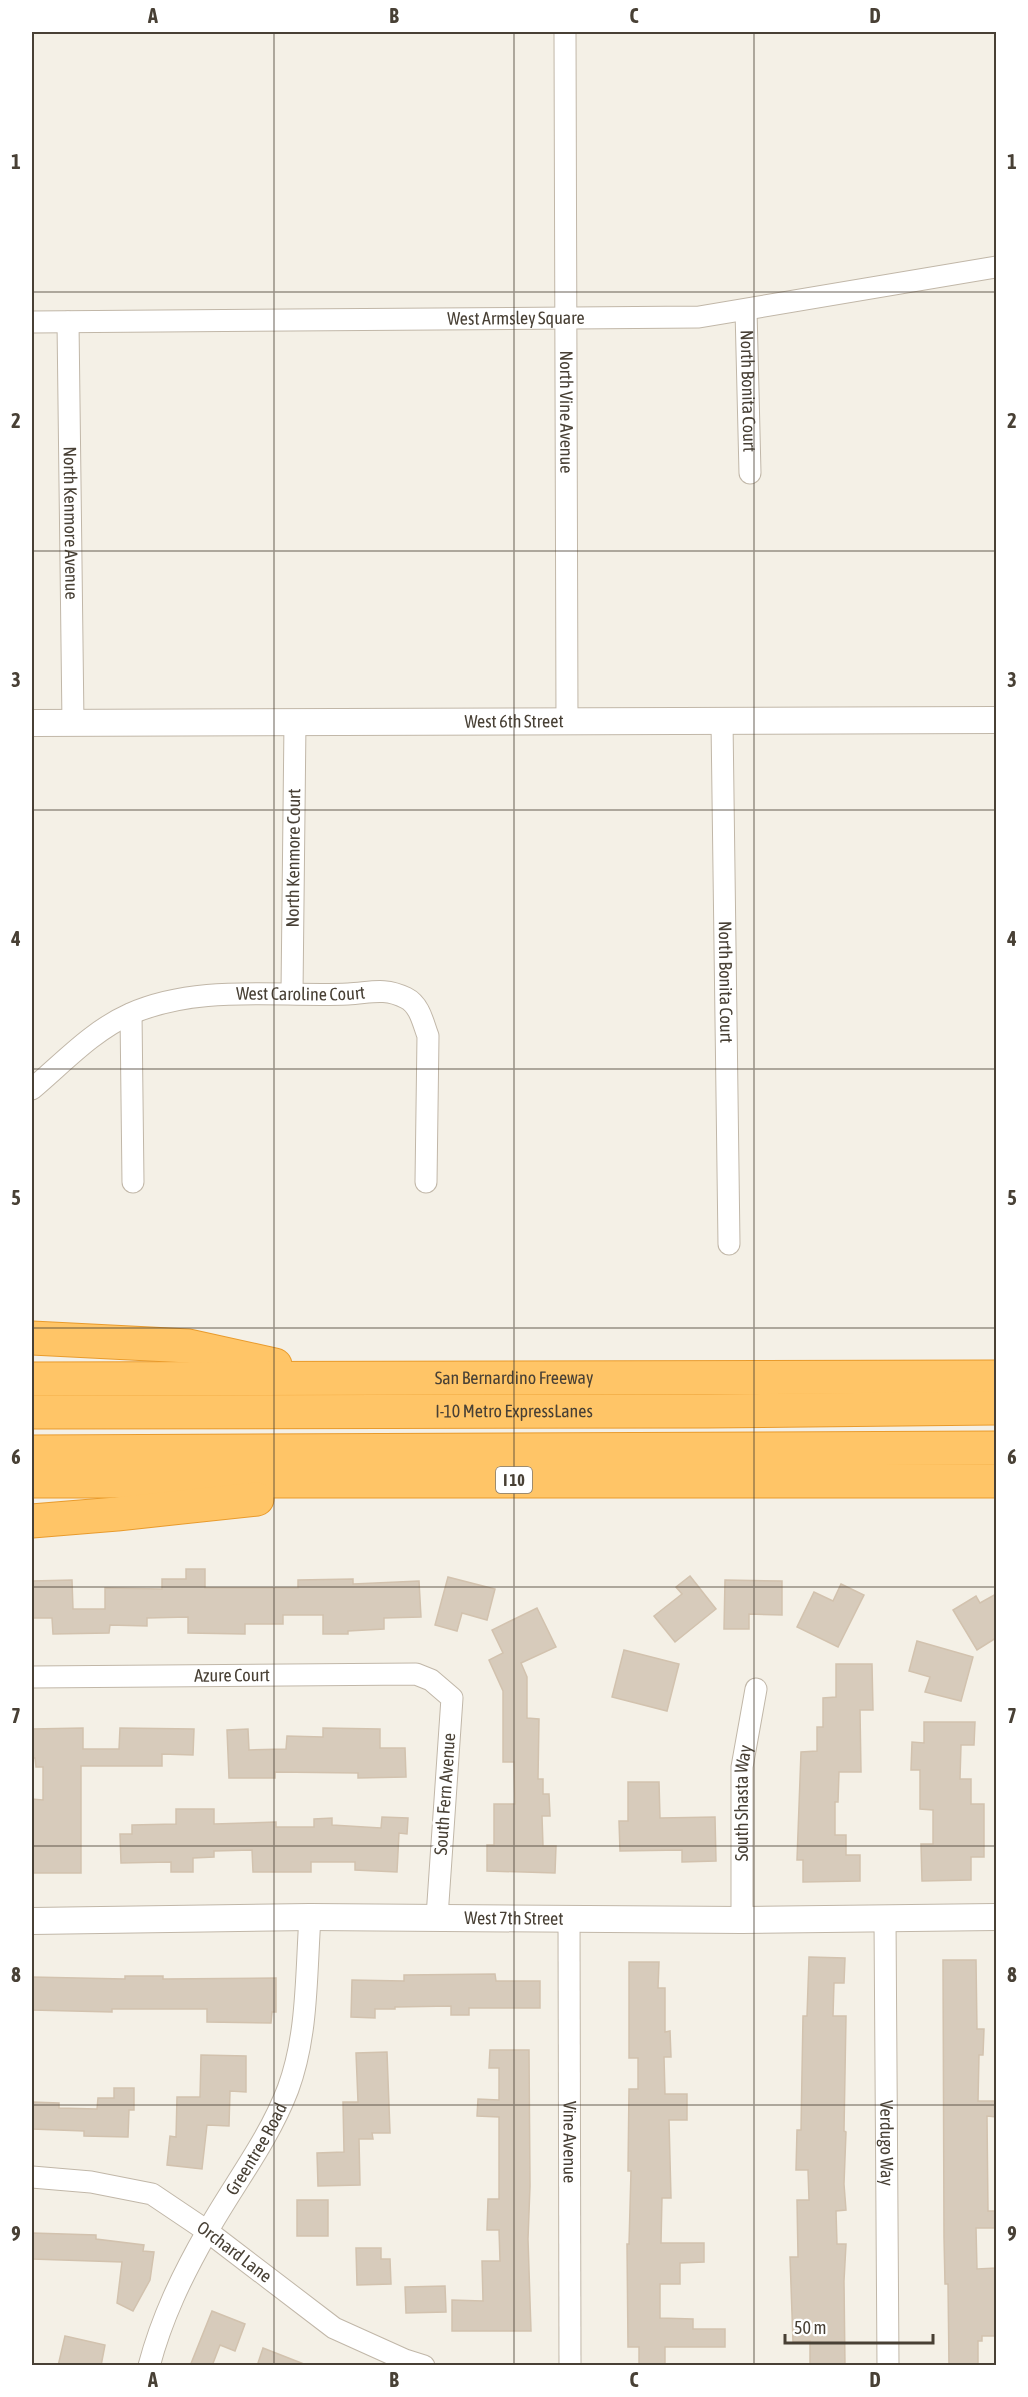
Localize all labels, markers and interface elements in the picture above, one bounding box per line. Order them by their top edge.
text: A [147,4,158,27]
text: B [389,4,399,27]
text: C [630,4,639,27]
text: D [869,4,881,27]
text: 1 [11,150,21,173]
text: 1 [1007,150,1017,173]
street label: West Armsley Square [447,307,585,329]
street label: North Bonita Court [736,330,760,452]
street label: North Vine Avenue [556,351,577,473]
text: 2 [11,409,21,432]
text: 2 [1007,409,1017,432]
street label: North Kenmore Avenue [60,446,82,600]
text: 3 [11,668,21,691]
text: 3 [1007,668,1017,691]
street label: West 6th Street [464,710,564,732]
street label: North Kenmore Court [282,788,304,928]
street label: North Bonita Court [715,921,737,1043]
text: 4 [10,927,21,950]
text: 4 [1006,927,1017,950]
street label: West Caroline Court [236,982,366,1004]
text: 5 [11,1186,21,1209]
text: 5 [1007,1186,1017,1209]
street label: San Bernardino Freeway [435,1367,593,1388]
street label: I-10 Metro ExpressLanes [435,1400,593,1421]
text: 6 [11,1445,21,1468]
text: 6 [1007,1445,1017,1468]
road number: I 10 [496,1467,532,1493]
street label: Azure Court [194,1664,270,1686]
text: 7 [11,1704,21,1727]
text: 7 [1007,1704,1017,1727]
street label: South Fern Avenue [430,1732,459,1856]
street label: South Shasta Way [730,1743,756,1861]
street label: West 7th Street [464,1907,564,1929]
text: 8 [11,1963,21,1986]
text: 8 [1007,1963,1017,1986]
street label: Greentree Road [221,2099,291,2199]
street label: Verdugo Way [876,2100,898,2186]
street label: Vine Avenue [559,2101,581,2183]
street label: Orchard Lane [193,2216,276,2287]
text: 9 [11,2222,21,2245]
text: 9 [1007,2222,1017,2245]
scale bar [785,2307,934,2345]
text: 50 m [794,2317,826,2338]
text: A [147,2368,158,2391]
text: B [389,2368,399,2391]
text: C [630,2368,639,2391]
text: D [869,2368,881,2391]

